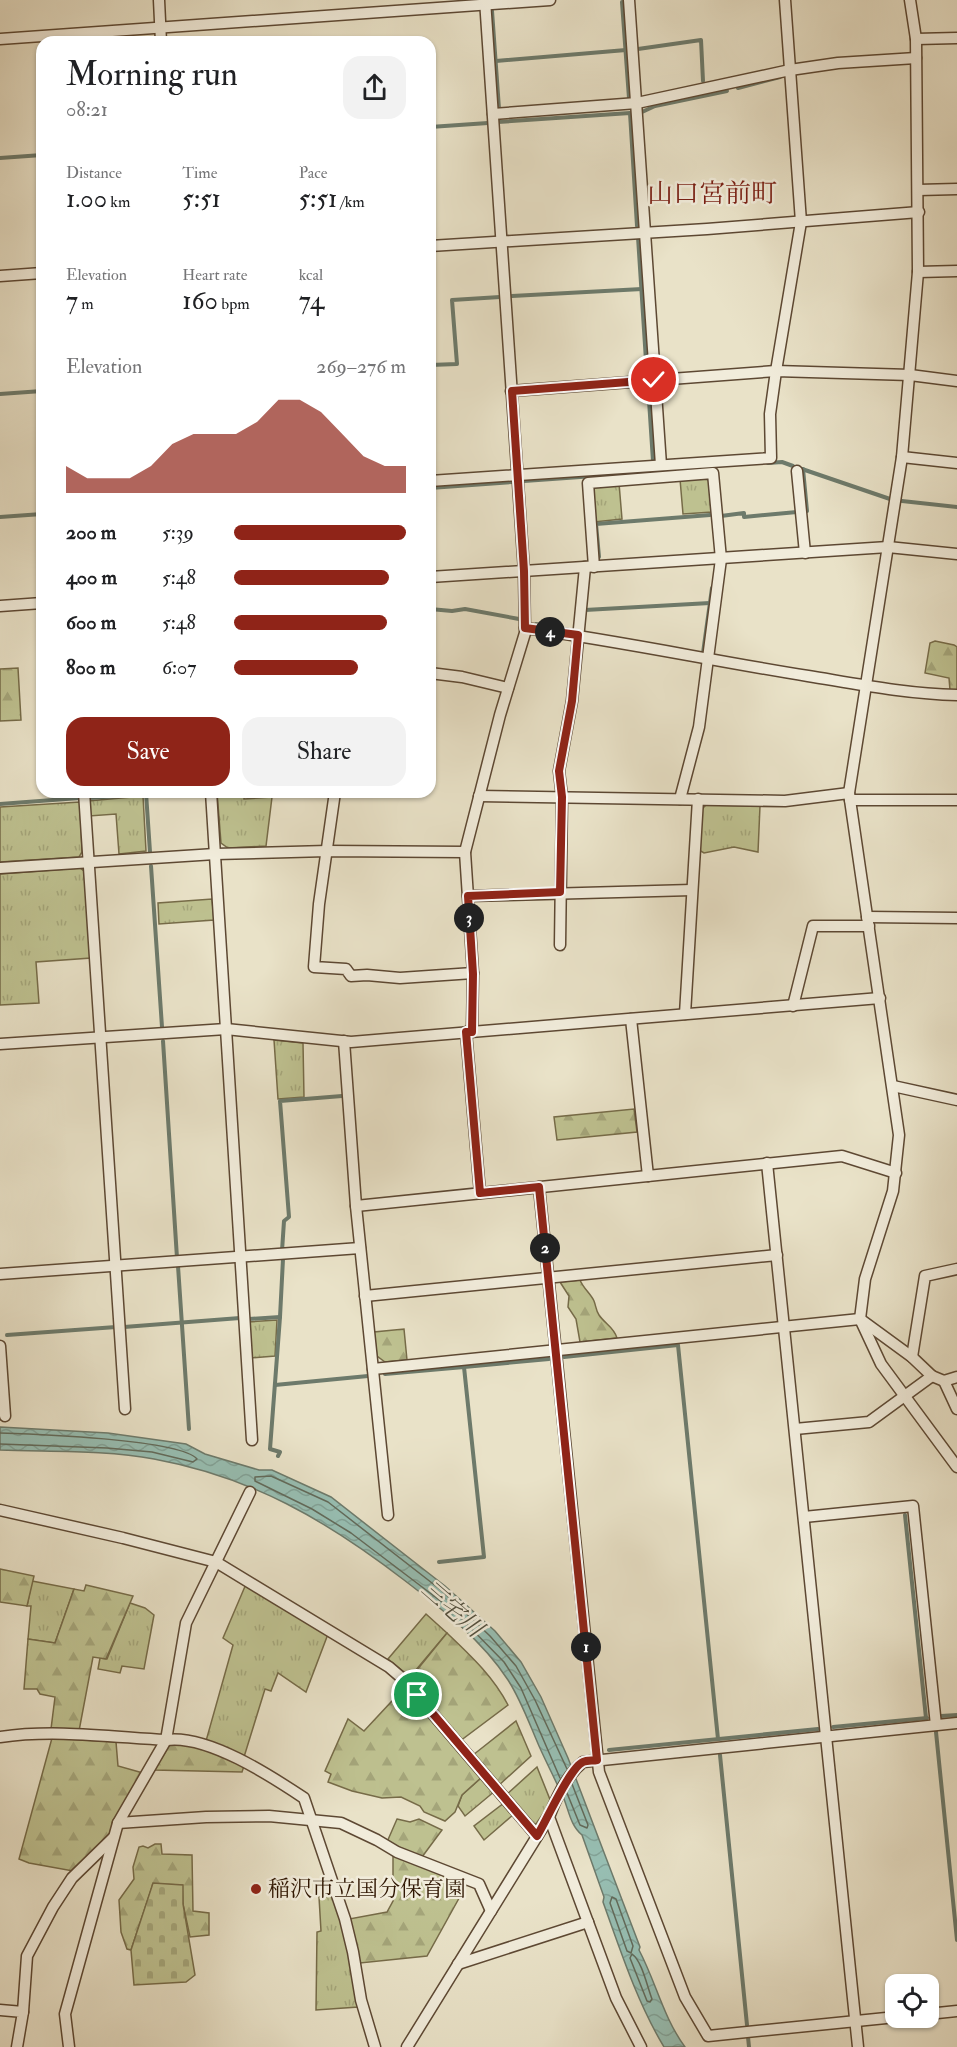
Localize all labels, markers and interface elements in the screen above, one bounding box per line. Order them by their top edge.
text: Morning run [66,54,238,95]
button: share [343,56,406,119]
text: 08:21 [66,97,108,122]
text: Distance [66,163,122,183]
text: Time [182,163,217,183]
text: Pace [299,163,327,183]
district label: 山口宮前町 [647,178,777,210]
text: 1.00 [66,183,107,215]
text: 5:51 [182,183,221,215]
text: 5:51 [299,183,337,215]
text: km [107,192,130,212]
text: /km [337,192,365,212]
text: Elevation [66,265,127,285]
text: Heart rate [182,265,247,285]
text: kcal [299,265,323,285]
text: 7 [66,285,78,317]
text: 160 [182,285,218,317]
text: 74 [299,285,324,317]
text: m [78,294,94,314]
text: bpm [218,294,250,314]
text: Elevation [66,354,142,379]
text: 269–276 m [316,354,406,379]
pin [628,354,679,405]
icon: check [637,363,670,396]
text: 200 m [66,520,116,545]
text: 5:39 [162,520,194,545]
text: 400 m [66,565,117,590]
text: 5:48 [162,565,196,590]
text: 600 m [66,610,116,635]
text: 5:48 [162,610,196,635]
pin: 4 [535,617,565,647]
text: 4 [546,622,554,642]
text: 800 m [66,655,116,680]
text: 6:07 [162,655,196,680]
button: Save [66,717,230,786]
button: Share [242,717,406,786]
pin: 3 [454,903,484,933]
text: 3 [466,908,472,928]
pin: 2 [530,1233,560,1263]
text: 2 [541,1238,549,1258]
water label: 三宅川 [415,1574,492,1646]
pin: 1 [571,1632,601,1662]
text: 1 [583,1637,589,1657]
pin [391,1669,442,1720]
icon: arrive [400,1678,433,1711]
place label: 稲沢市立国分保育園 [268,1875,466,1903]
marker: 稲沢市立国分保育園 [249,1882,263,1896]
map controls [885,1974,939,2028]
button: locate [885,1974,939,2028]

